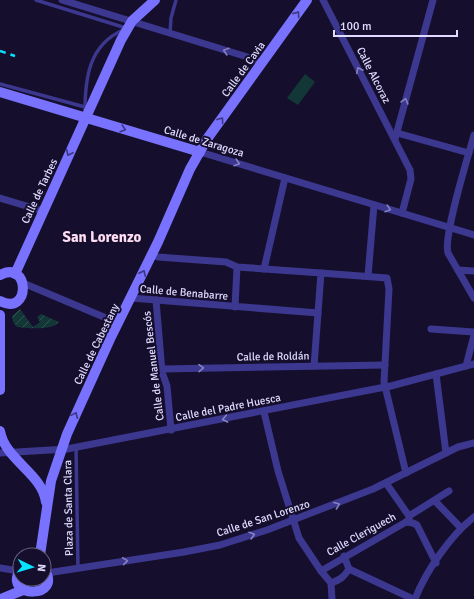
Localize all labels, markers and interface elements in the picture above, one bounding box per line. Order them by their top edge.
one-way arrow [292,11,300,18]
scale bar [334,12,457,38]
text: 100 m [340,19,372,34]
street label: Calle de Cavia [219,39,268,100]
street label: Calle Alcoraz [354,45,393,106]
one-way arrow [222,47,229,55]
one-way arrow [356,67,364,74]
one-way arrow [400,98,409,105]
one-way arrow [216,117,223,124]
street label: Calle de Zaragoza [162,123,246,160]
one-way arrow [119,124,126,133]
one-way arrow [66,149,74,156]
street label: Calle de Tarbes [19,156,60,226]
one-way arrow [233,158,240,167]
one-way arrow [385,204,392,213]
district label: San Lorenzo [63,228,142,246]
one-way arrow [138,269,146,277]
street label: Calle de Benabarre [139,282,229,303]
street label: Calle de Cabestany [71,301,122,387]
street label: Calle de Manuel Bescós [140,310,167,421]
street label: Calle de Roldán [236,349,310,364]
one-way arrow [198,364,204,372]
street label: Calle del Padre Huesca [174,391,282,424]
one-way arrow [70,412,78,419]
one-way arrow [222,414,229,423]
street label: Plaza de Santa Clara [61,459,76,556]
street label: Calle de San Lorenzo [215,497,312,540]
one-way arrow [333,501,340,509]
street label: Calle Cleriguech [324,510,398,559]
one-way arrow [249,531,256,540]
north arrow [12,547,52,587]
one-way arrow [122,557,128,566]
text: N [35,563,48,572]

